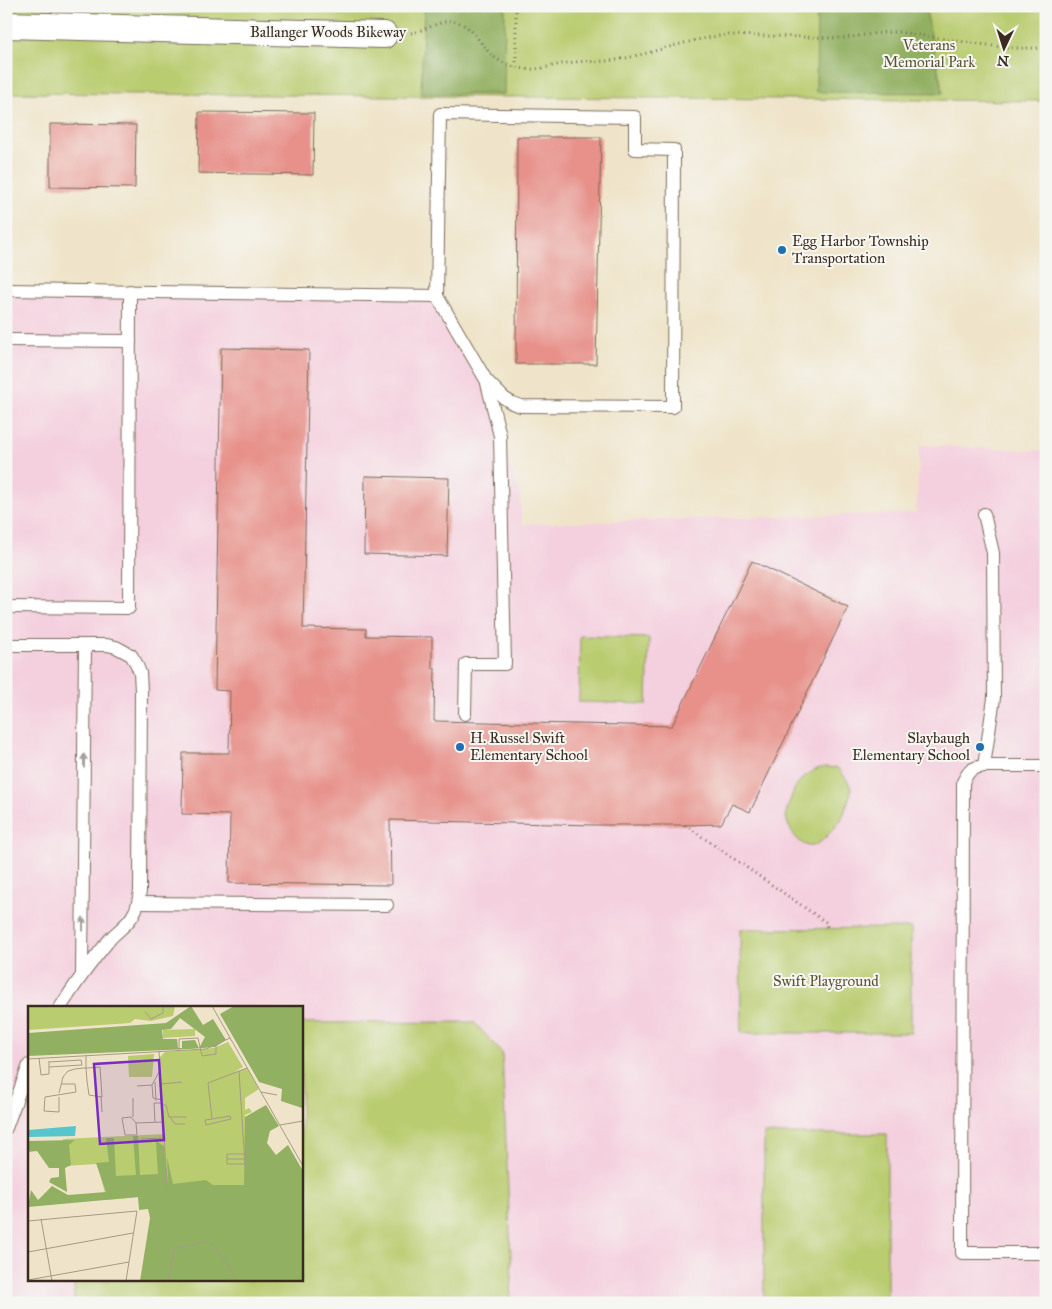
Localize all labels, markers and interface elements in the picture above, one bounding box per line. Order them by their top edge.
north arrow [980,22,1030,72]
street label: Ballanger Woods Bikeway [250,23,407,41]
park label: Veterans Memorial Park [883,36,975,71]
text: N [996,52,1010,69]
place label: Egg Harbor Township Transportation [792,232,929,267]
marker: Egg Harbor Township Transportation [776,244,788,256]
place label: H. Russel Swift Elementary School [470,729,589,764]
place label: Slaybaugh Elementary School [852,729,971,764]
marker: H. Russel Swift Elementary School [454,741,466,753]
marker: Slaybaugh Elementary School [974,741,986,753]
one-way arrow [80,753,88,769]
one-way arrow [79,916,87,932]
park label: Swift Playground [773,972,879,990]
inset map [28,1006,302,1282]

